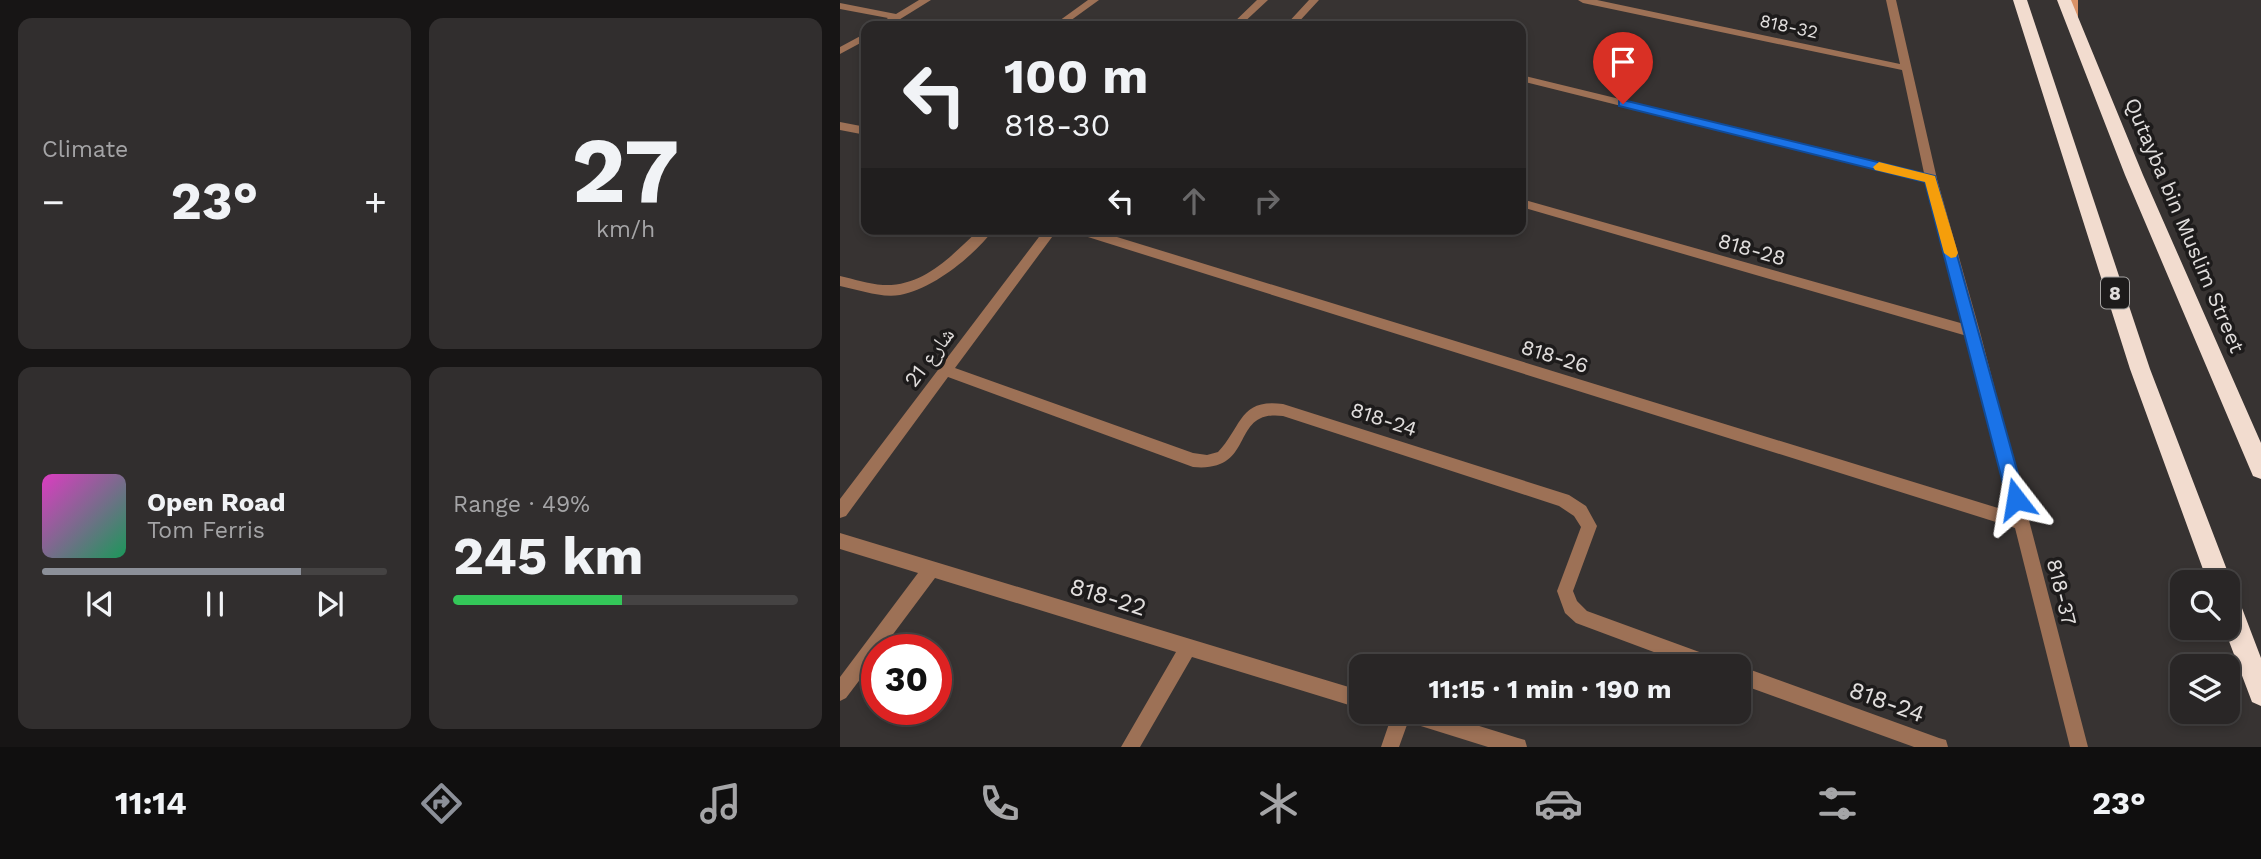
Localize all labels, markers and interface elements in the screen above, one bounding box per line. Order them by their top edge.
street label: 818-32 [1758,10,1820,42]
pin [1593,32,1653,104]
icon: arrive [1604,43,1642,81]
text: 100 m [1004,47,1148,105]
icon: left [889,49,980,140]
street label: Qutayba bin Muslim Street [2120,94,2250,356]
text: 818-30 [1004,106,1110,144]
text: 27 [572,117,679,224]
text: Climate [42,136,128,163]
text: 23° [171,171,258,232]
text: − [42,180,65,224]
text: + [364,180,387,224]
icon: left [1102,182,1140,220]
icon: ahead [1175,182,1213,220]
icon: right [1248,182,1286,220]
text: km/h [596,216,655,243]
street label: 818-28 [1715,227,1789,271]
road number: 8 [2101,278,2129,308]
street label: شارع 21 [899,323,960,392]
street label: 818-26 [1518,334,1592,378]
street label: 818-24 [1348,397,1420,441]
position arrow [1979,462,2053,536]
text: Open Road [147,487,285,517]
text: Range · 49% [453,491,590,518]
text: Tom Ferris [147,517,265,544]
text: 245 km [453,526,643,587]
street label: 818-37 [2042,556,2082,628]
map controls [2170,570,2240,724]
button: search [2170,570,2240,640]
street label: 818-22 [1067,572,1149,622]
icon: previous [81,585,119,623]
icon: pause [196,585,234,623]
icon: next [311,585,349,623]
speed limit sign: 30 [861,634,952,725]
button: layers [2170,654,2240,724]
text: 11:15 · 1 min · 190 m [1429,674,1671,704]
street label: 818-24 [1845,675,1929,729]
icon: directions [417,779,466,828]
icon: music [696,779,745,828]
icon: phone [975,779,1024,828]
icon: climate [1254,779,1303,828]
icon: car [1534,779,1583,828]
icon: filters [1813,779,1862,828]
text: 11:14 [115,784,187,822]
text: 23° [2092,784,2146,822]

